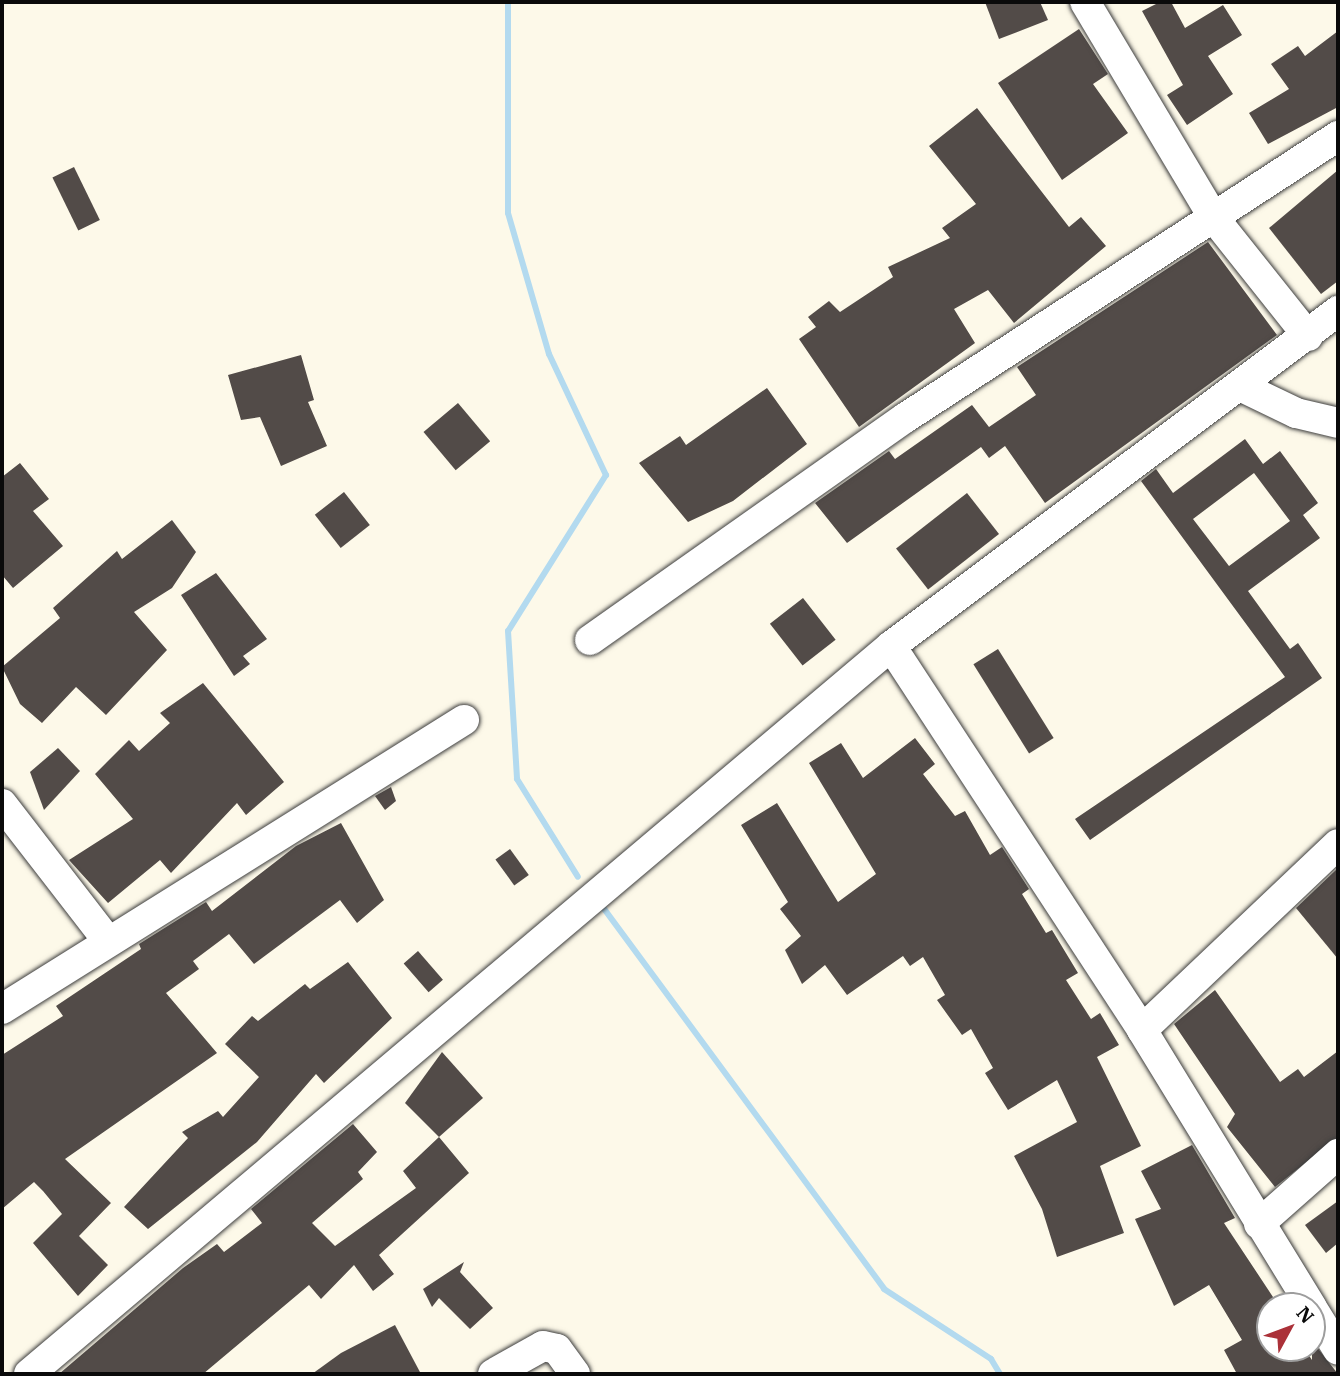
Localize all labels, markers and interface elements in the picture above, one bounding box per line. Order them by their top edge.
north arrow [1256,1292,1326,1362]
text: N [1291,1301,1319,1328]

